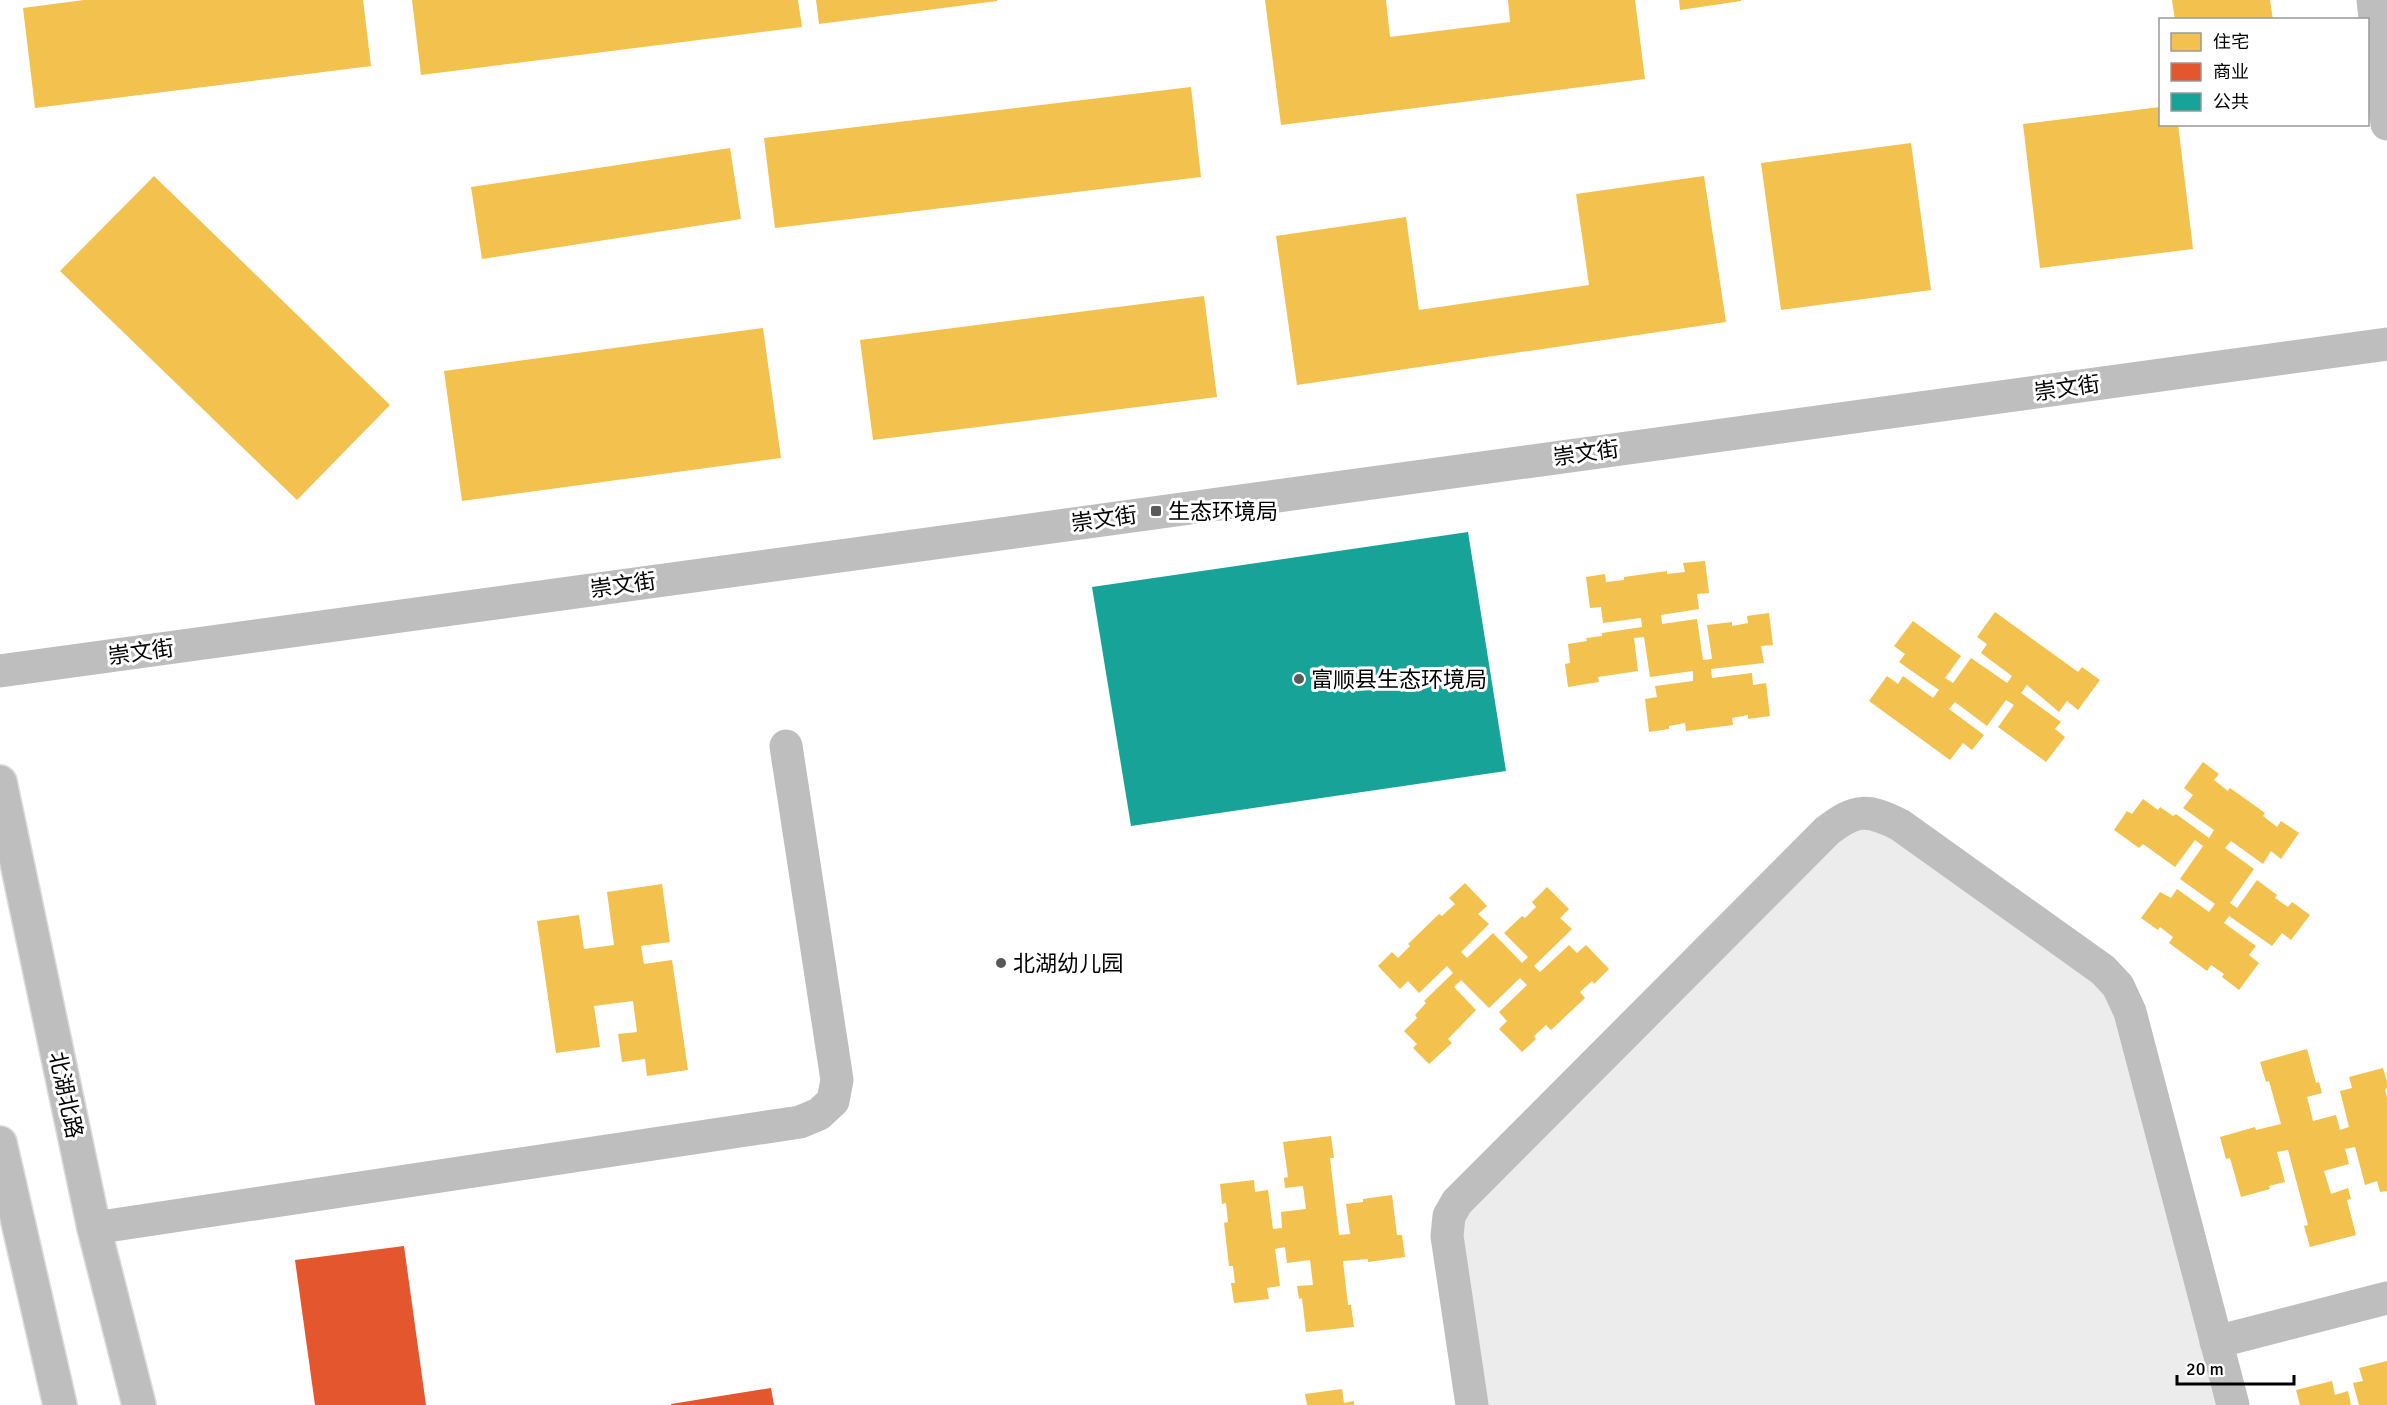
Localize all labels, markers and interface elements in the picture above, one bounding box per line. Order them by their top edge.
legend [2159,18,2369,126]
text: 住宅 [2213,31,2249,53]
text: 商业 [2213,61,2249,83]
text: 公共 [2213,91,2249,113]
street label: 崇文街 [2032,370,2102,406]
street label: 崇文街 [1551,435,1621,471]
place label: 生态环境局 [1168,498,1278,525]
street label: 崇文街 [1069,501,1139,537]
marker: 生态环境局 [1149,504,1163,518]
street label: 崇文街 [588,567,658,603]
street label: 崇文街 [106,634,176,670]
place label: 富顺县生态环境局 [1311,666,1487,693]
marker: 富顺县生态环境局 [1292,672,1306,686]
place label: 北湖幼儿园 [1013,950,1123,977]
marker: 北湖幼儿园 [994,956,1008,970]
street label: 北湖北路 [44,1049,88,1141]
scale bar [2177,1348,2294,1386]
text: 20 m [2186,1358,2224,1380]

